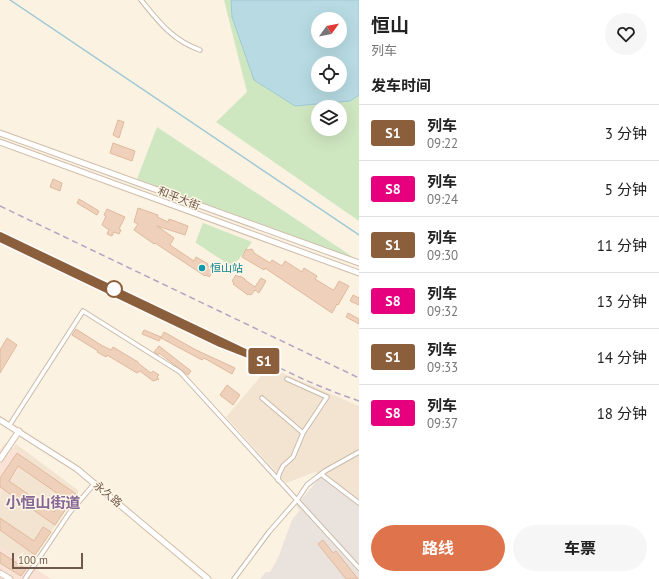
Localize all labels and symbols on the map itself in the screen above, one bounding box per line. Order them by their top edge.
north arrow [311,12,347,48]
street label: 和平大街 [156,184,202,212]
place label: 恒山站 [210,261,243,275]
marker: 恒山站 [197,263,207,273]
unlabelled marker [105,280,123,298]
line badge: S1 [246,348,282,374]
street label: 永久路 [91,478,125,510]
district label: 小恒山街道 [5,493,81,512]
scale bar [12,551,83,570]

